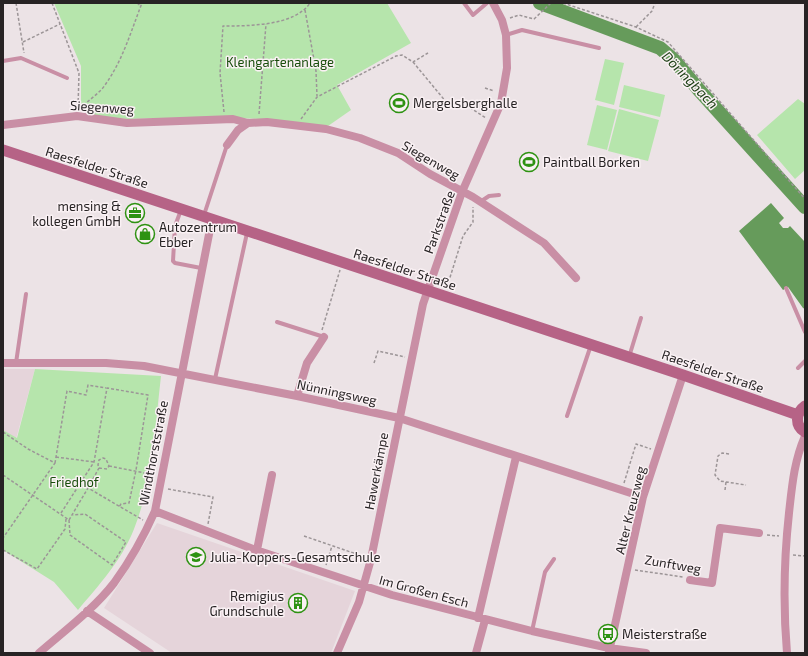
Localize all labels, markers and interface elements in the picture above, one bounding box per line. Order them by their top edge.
water label: Döringbach [659,47,722,112]
park label: Kleingartenanlage [226,54,334,70]
sports icon: Mergelsberghalle [388,92,410,114]
place label: Mergelsberghalle [413,95,517,111]
street label: Siegenweg [69,97,135,117]
street label: Siegenweg [399,137,463,183]
street label: Raesfelder Straße [44,143,150,191]
sports icon: Paintball Borken [518,151,540,173]
place label: Paintball Borken [543,154,640,170]
street label: Parkstraße [420,188,458,256]
place label: mensing & kollegen GmbH [32,198,121,229]
office icon: mensing & kollegen GmbH [124,202,146,224]
place label: Autozentrum Ebber [159,219,237,250]
shop icon: Autozentrum Ebber [134,223,156,245]
street label: Raesfelder Straße [352,245,458,293]
street label: Raesfelder Straße [660,346,766,396]
street label: Nünningsweg [296,376,378,408]
street label: Windthorststraße [135,399,171,507]
street label: Hawerkämpe [361,431,391,511]
street label: Alter Kreuzweg [611,464,649,556]
park label: Friedhof [49,474,100,490]
school or university icon: Julia-Koppers-Gesamtschule [185,546,207,568]
place label: Julia-Koppers-Gesamtschule [210,549,381,565]
street label: Zunftweg [643,551,703,577]
street label: Im Großen Esch [377,571,471,611]
place label: Remigius Grundschule [209,588,284,619]
building icon: Remigius Grundschule [287,592,309,614]
bus stop icon: Meisterstraße [597,623,619,645]
place label: Meisterstraße [622,626,707,642]

